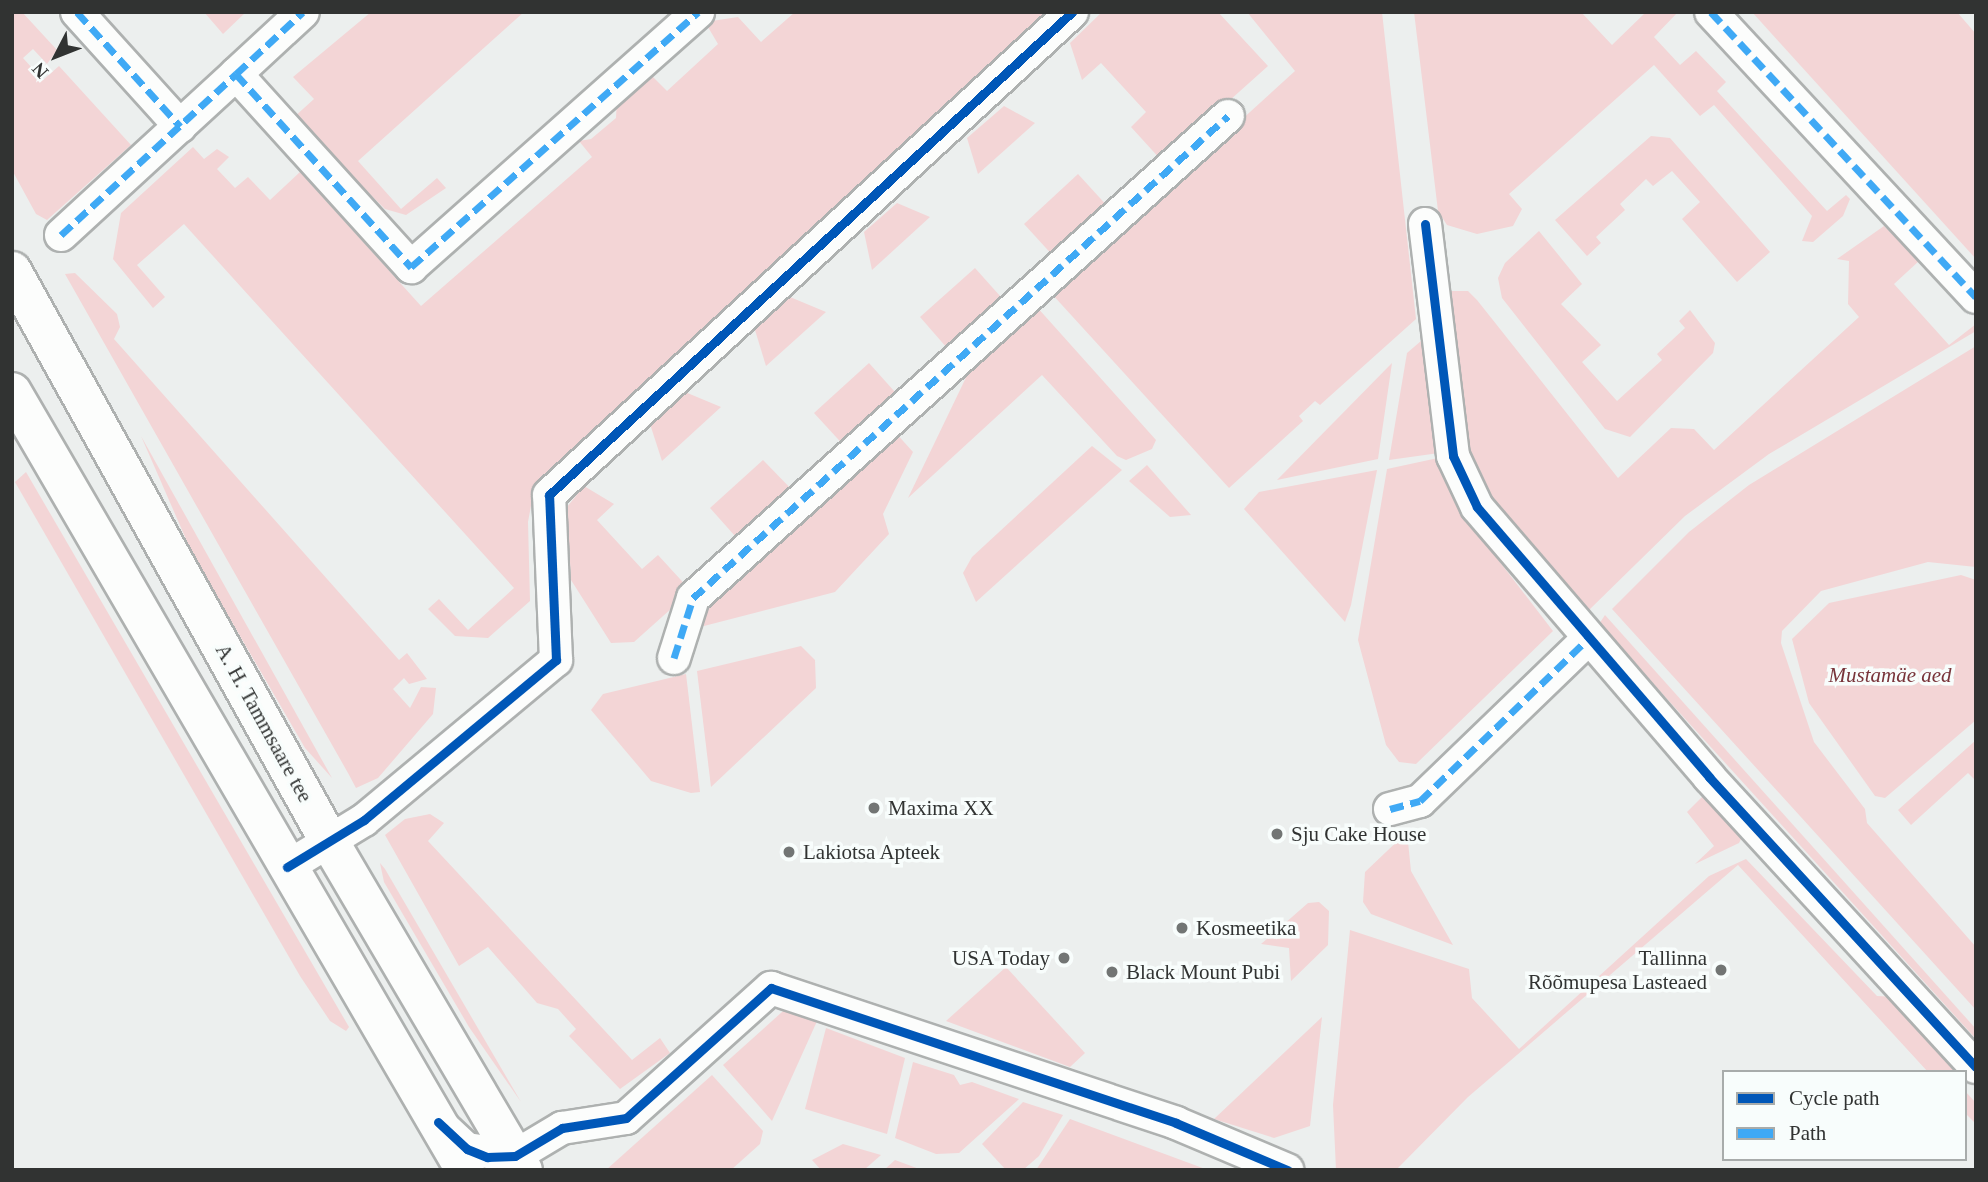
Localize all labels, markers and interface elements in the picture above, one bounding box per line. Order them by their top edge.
north arrow [21,21,91,91]
text: N [28,58,52,83]
street label: A. H. Tammsaare tee [210,639,318,807]
park label: Mustamäe aed [1828,662,1952,688]
place label: Maxima XX [888,795,994,821]
marker: Maxima XX [866,800,882,816]
place label: Sju Cake House [1291,821,1426,847]
marker: Sju Cake House [1269,826,1285,842]
place label: Lakiotsa Apteek [803,839,941,865]
marker: Lakiotsa Apteek [781,844,797,860]
place label: Kosmeetika [1196,915,1296,941]
marker: Kosmeetika [1174,920,1190,936]
place label: USA Today [951,945,1050,971]
place label: Tallinna Rõõmupesa Lasteaed [1528,945,1707,995]
marker: USA Today [1056,950,1072,966]
place label: Black Mount Pubi [1126,959,1280,985]
marker: Tallinna Rõõmupesa Lasteaed [1713,962,1729,978]
marker: Black Mount Pubi [1104,964,1120,980]
legend [1722,1070,1967,1161]
text: Cycle path [1789,1086,1879,1110]
text: Path [1789,1121,1826,1145]

